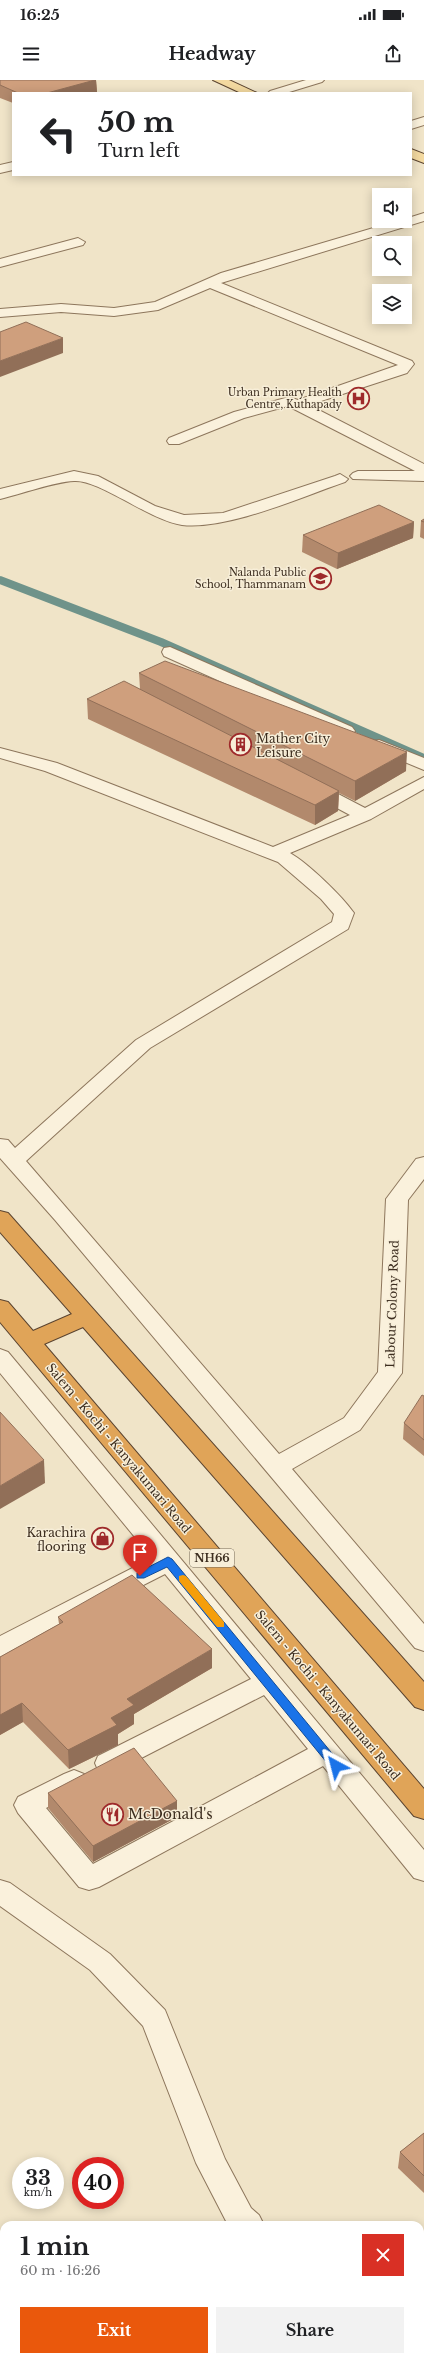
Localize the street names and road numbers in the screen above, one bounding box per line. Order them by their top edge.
street label: Labour Colony Road [382,1240,402,1368]
street label: Salem - Kochi - Kanyakumari Road [44,1360,194,1536]
road number: NH66 [190,1549,234,1567]
street label: Salem - Kochi - Kanyakumari Road [253,1607,403,1783]

